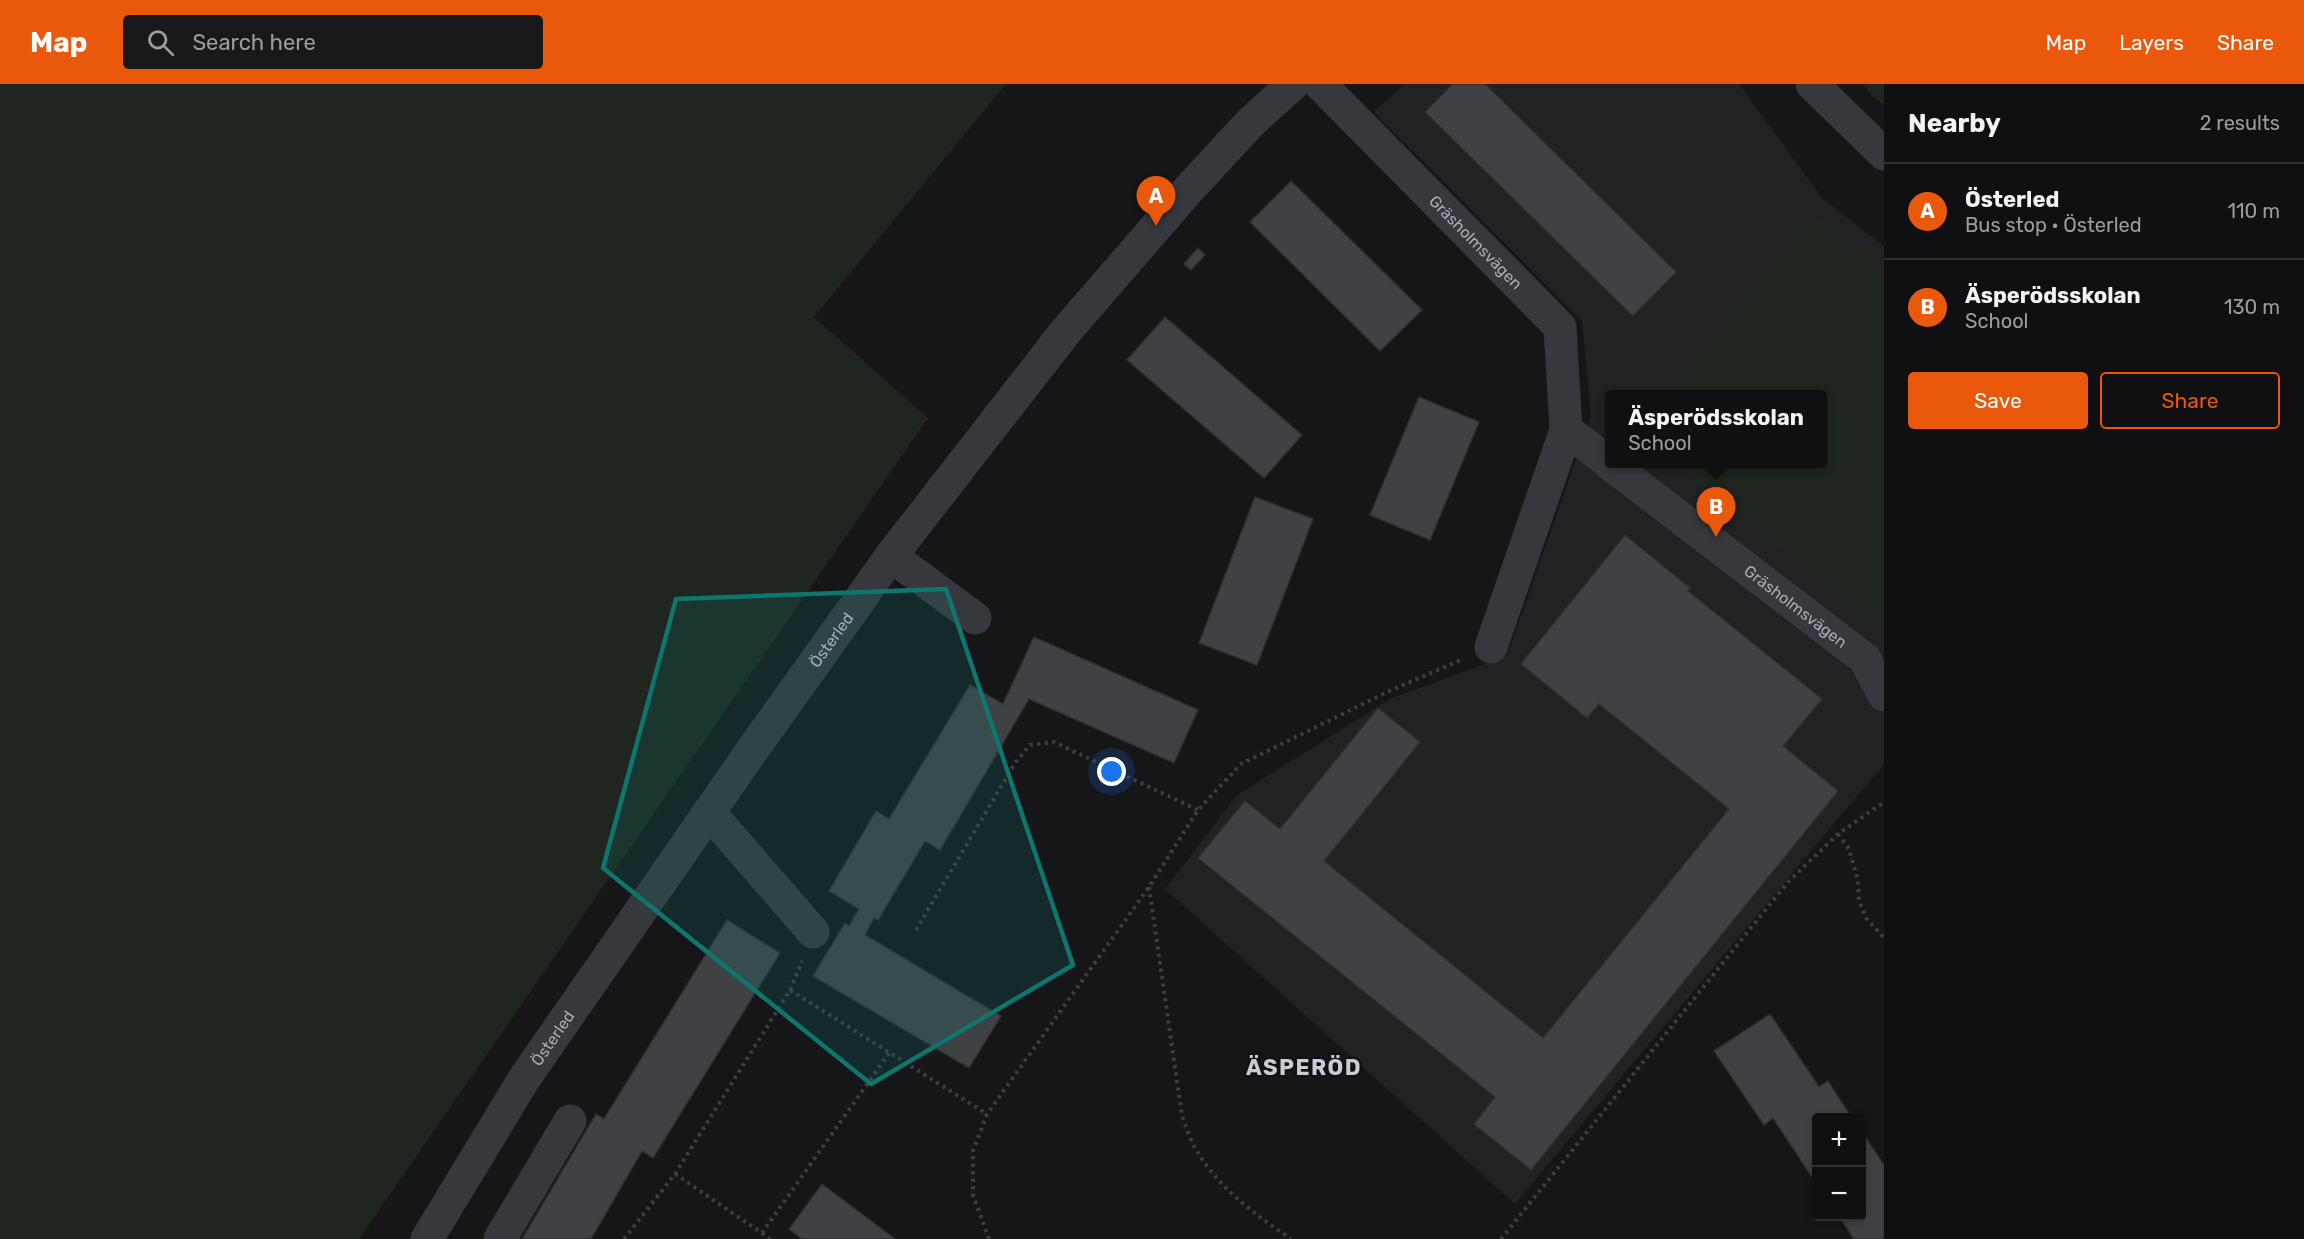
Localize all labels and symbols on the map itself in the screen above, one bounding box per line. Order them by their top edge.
pin: A [1136,176,1176,226]
street label: Gräsholmsvägen [1425,191,1526,293]
pin: B [1696,488,1736,537]
street label: Gräsholmsvägen [1740,561,1851,652]
street label: Österled [806,609,857,671]
your location [1097,757,1126,786]
street label: Österled [527,1007,579,1069]
district label: ÄSPERÖD [1246,1054,1362,1081]

